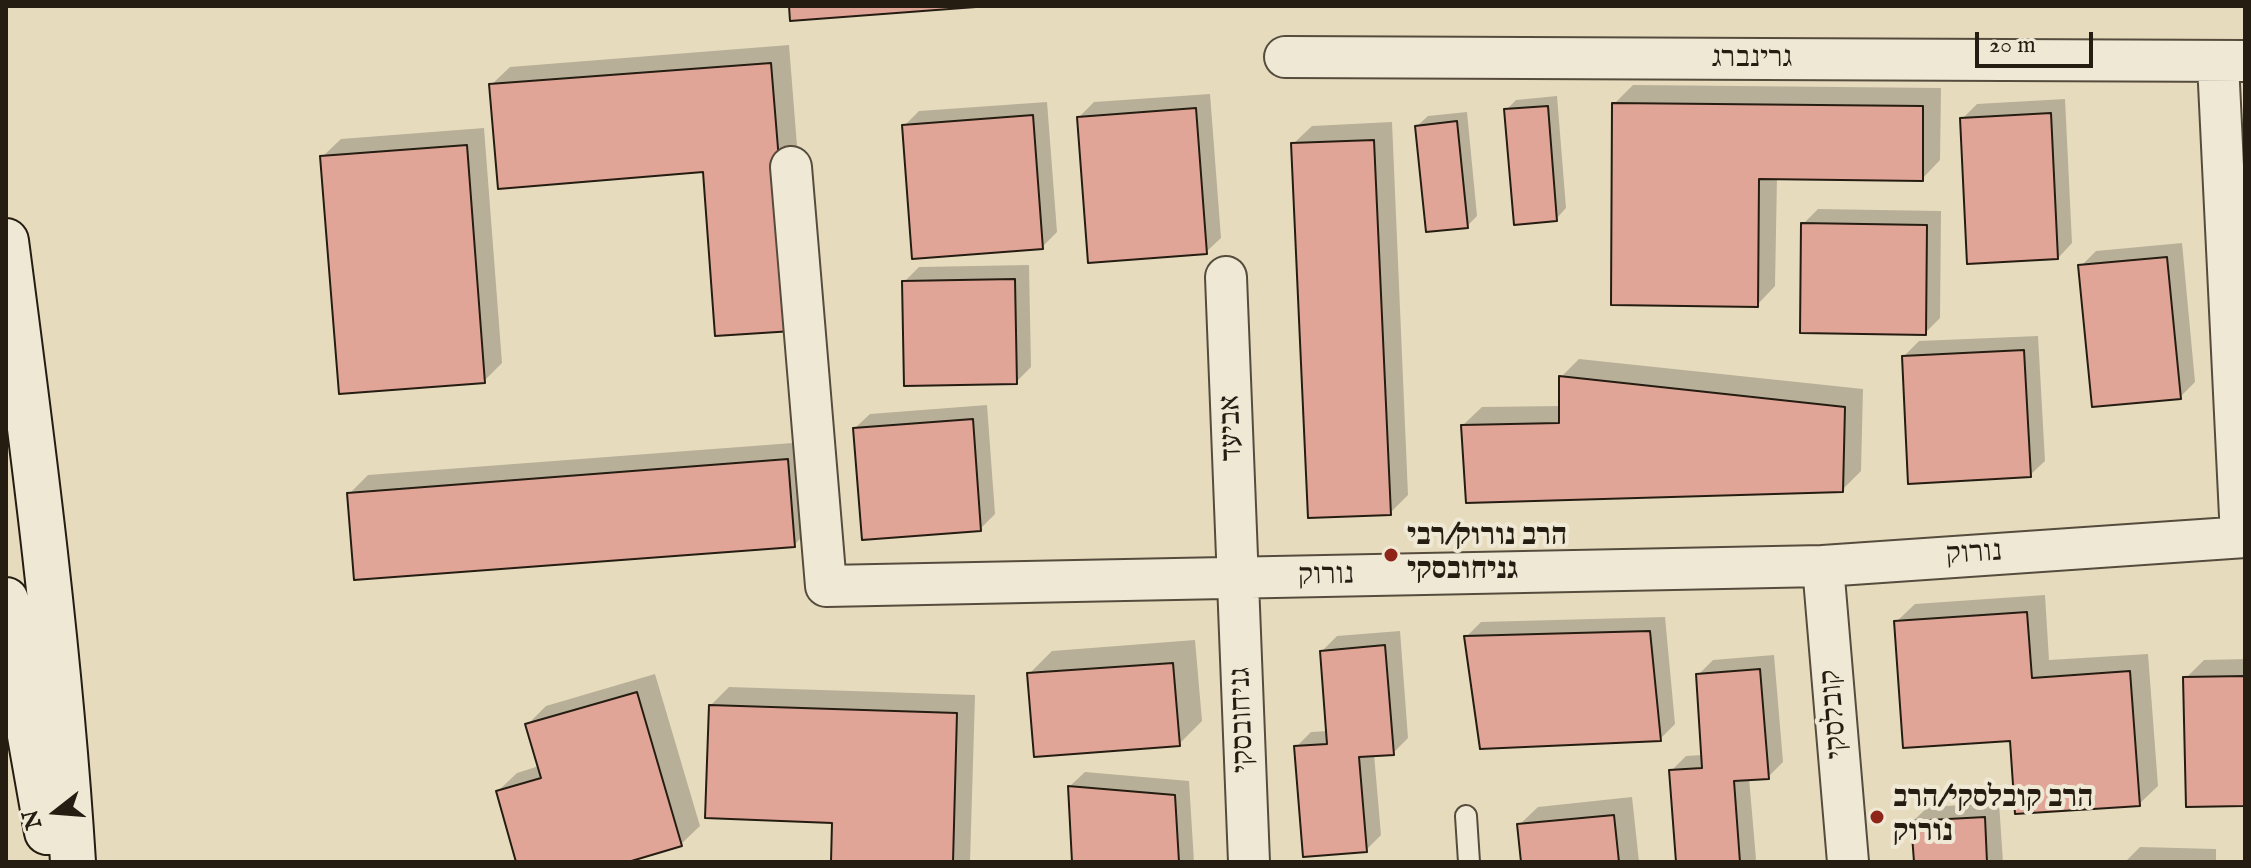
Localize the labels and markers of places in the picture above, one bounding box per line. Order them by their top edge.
place label: הרב נורוק/רבי גניחובסקי [1407,520,1567,590]
marker: הרב נורוק/רבי גניחובסקי [1382,546,1400,564]
place label: הרב קובלסקי/הרב נורוק [1893,782,2093,852]
marker: הרב קובלסקי/הרב נורוק [1868,808,1886,826]

